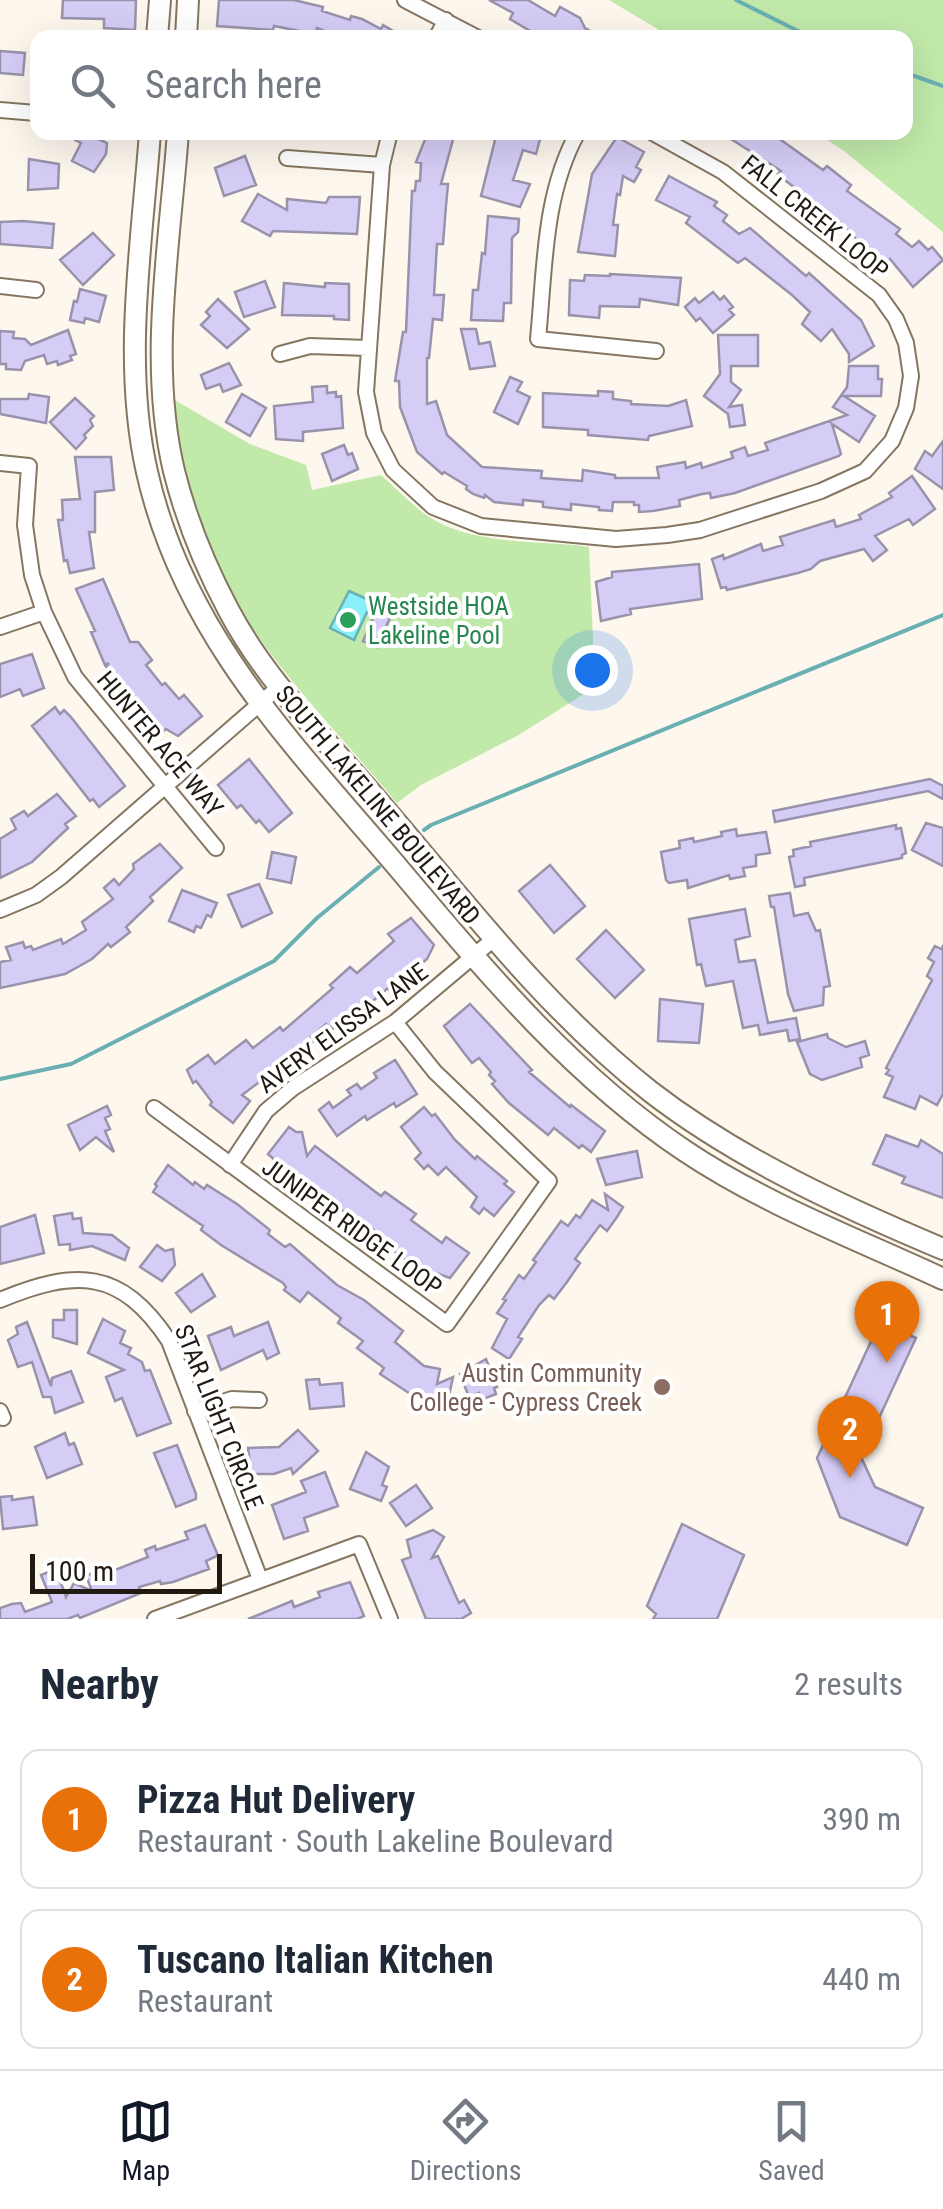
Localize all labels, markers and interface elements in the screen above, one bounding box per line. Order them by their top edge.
search box [30,30,913,140]
icon: search [65,58,120,113]
text: Search here [145,63,322,107]
street label: FALL CREEK LOOP [736,149,894,285]
place label: Westside HOA Lakeline Pool [368,592,509,650]
marker: Westside HOA Lakeline Pool [337,609,359,631]
your location [567,645,618,696]
street label: HUNTER ACE WAY [91,665,229,823]
street label: SOUTH LAKELINE BOULEVARD [270,680,486,930]
street label: AVERY ELISSA LANE [253,957,433,1099]
street label: JUNIPER RIDGE LOOP [257,1152,447,1302]
pin: 1 [854,1280,920,1363]
street label: STAR LIGHT CIRCLE [169,1320,269,1514]
place label: Austin Community College - Cypress Creek [410,1359,643,1417]
marker: Austin Community College - Cypress Creek [651,1376,673,1398]
pin: 2 [818,1396,882,1478]
scale bar [30,1549,222,1594]
text: 100 m [45,1555,114,1588]
text: Nearby [40,1660,159,1709]
text: 2 results [794,1665,903,1703]
text: Pizza Hut Delivery [137,1778,415,1822]
text: 1 [66,1800,83,1838]
text: 390 m [822,1800,901,1838]
text: Restaurant · South Lakeline Boulevard [137,1822,614,1860]
text: Tuscano Italian Kitchen [137,1938,494,1982]
text: 2 [66,1960,83,1998]
text: 440 m [822,1960,901,1998]
text: Restaurant [137,1982,273,2020]
tab: Map [118,2094,173,2187]
tab: Directions [410,2094,522,2187]
tab: Saved [758,2094,825,2187]

